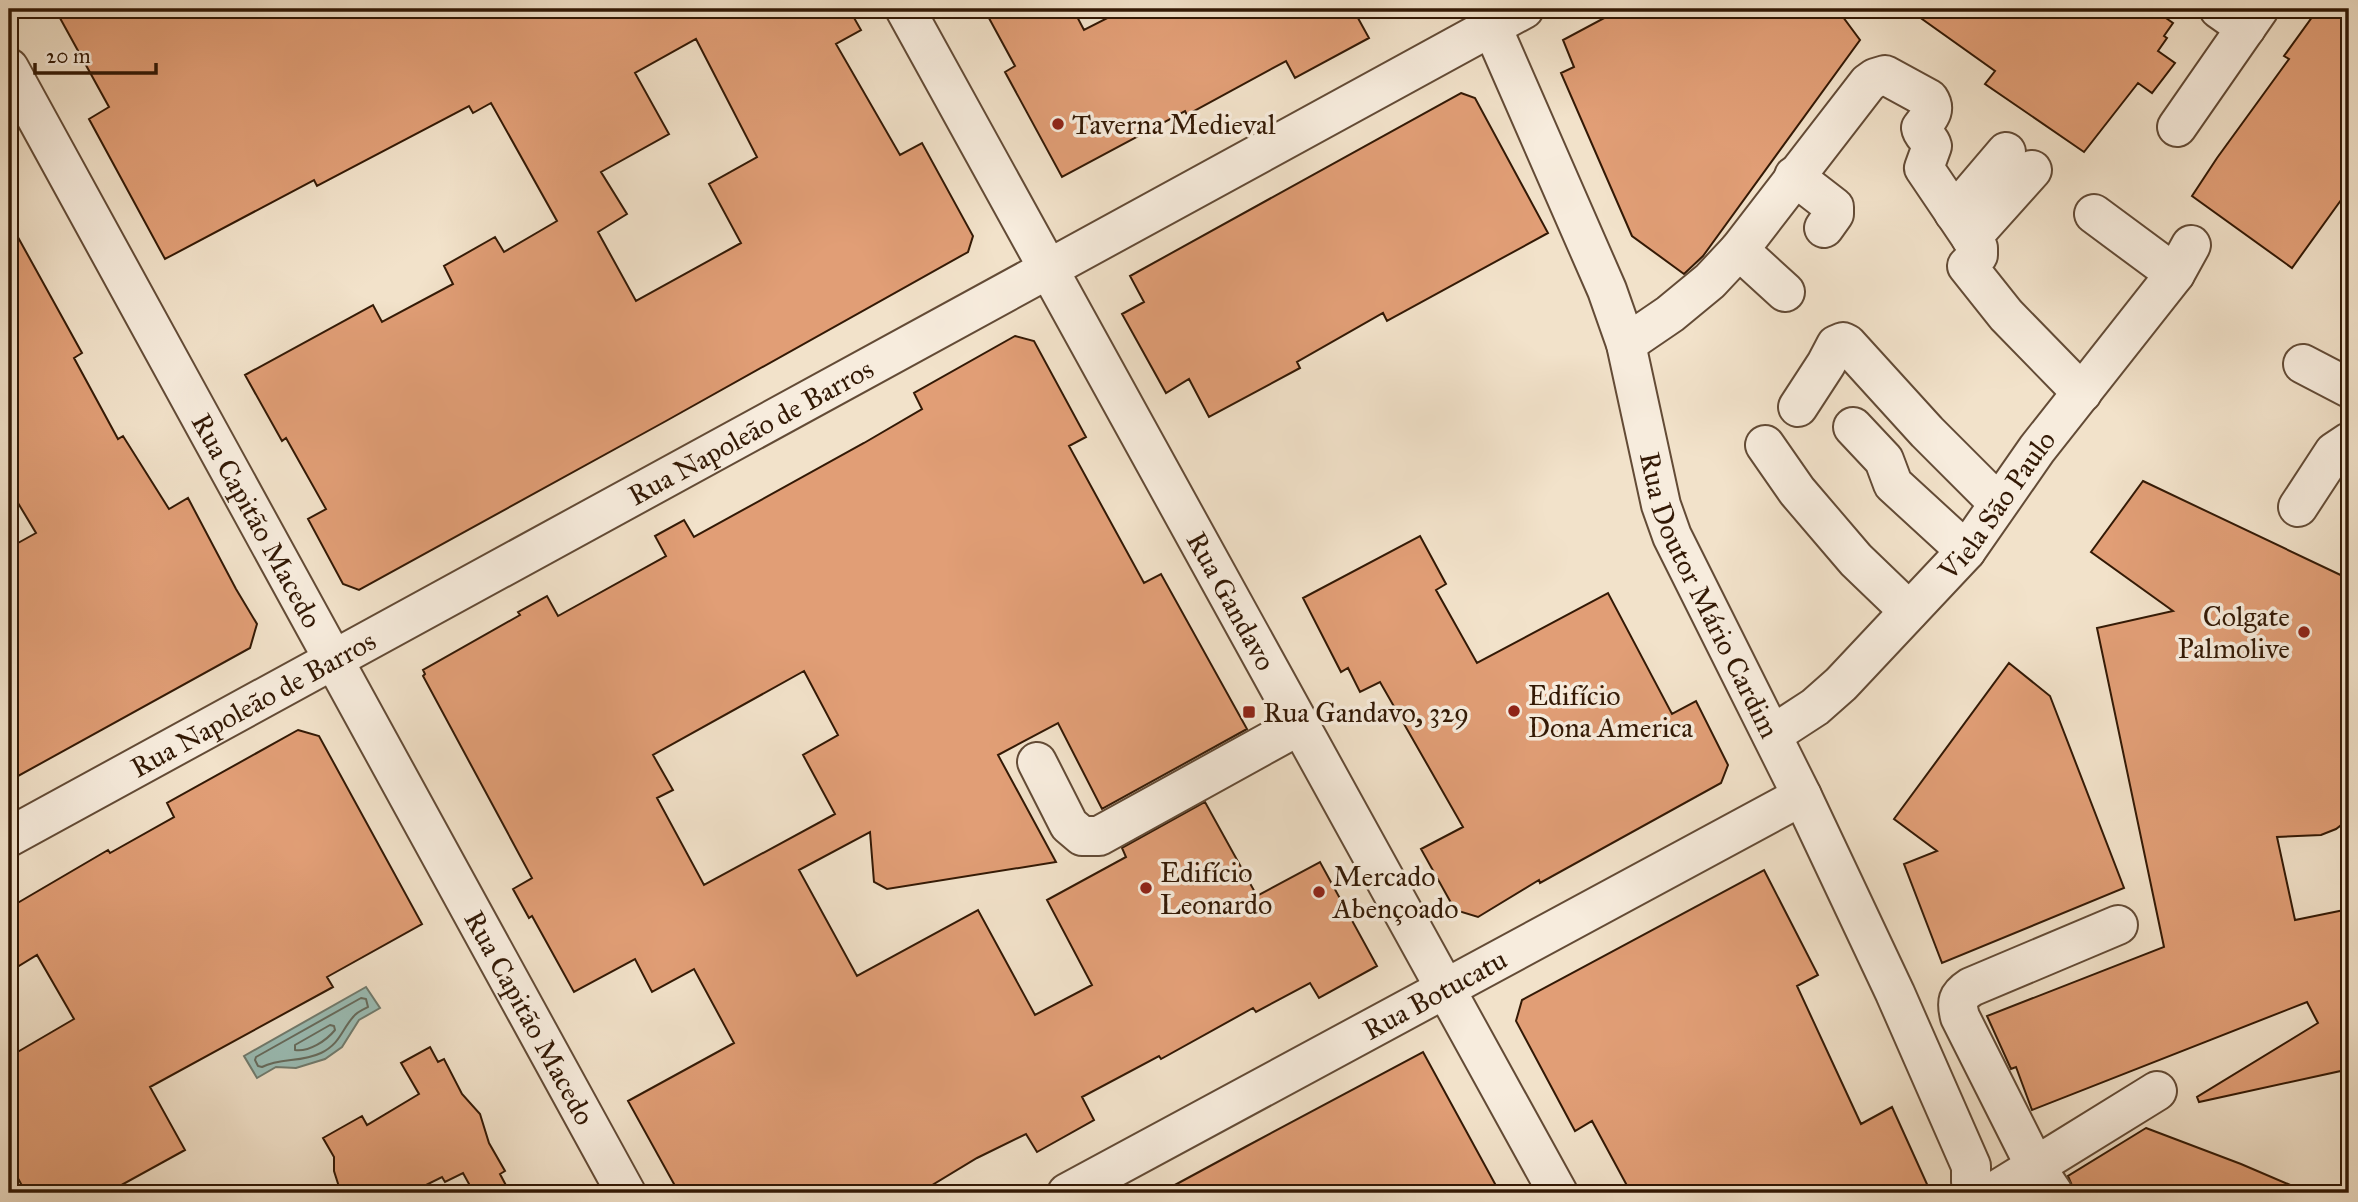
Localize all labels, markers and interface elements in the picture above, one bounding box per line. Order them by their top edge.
scale bar [35,32,156,76]
text: 20 m [46,43,91,69]
place label: Taverna Medieval [1072,107,1276,142]
marker: Taverna Medieval [1050,116,1066,132]
street label: Rua Napoleão de Barros [622,351,879,513]
street label: Rua Capitão Macedo [184,407,330,634]
street label: Viela São Paulo [1930,423,2063,588]
street label: Rua Doutor Mário Cardim [1632,449,1787,744]
street label: Rua Gandavo [1179,526,1283,677]
place label: Colgate Palmolive [2178,599,2290,666]
street label: Rua Napoleão de Barros [124,623,382,785]
marker: Colgate Palmolive [2296,624,2312,640]
place label: Edifício Dona America [1528,678,1693,745]
place label: Rua Gandavo, 329 [1263,695,1469,730]
marker: Edifício Dona America [1506,703,1522,719]
marker: Rua Gandavo, 329 [1241,704,1257,720]
place label: Edifício Leonardo [1160,855,1272,922]
place label: Mercado Abençoado [1332,859,1459,926]
marker: Edifício Leonardo [1138,880,1154,896]
marker: Mercado Abençoado [1311,884,1327,900]
street label: Rua Capitão Macedo [456,904,602,1131]
street label: Rua Botucatu [1357,942,1513,1048]

